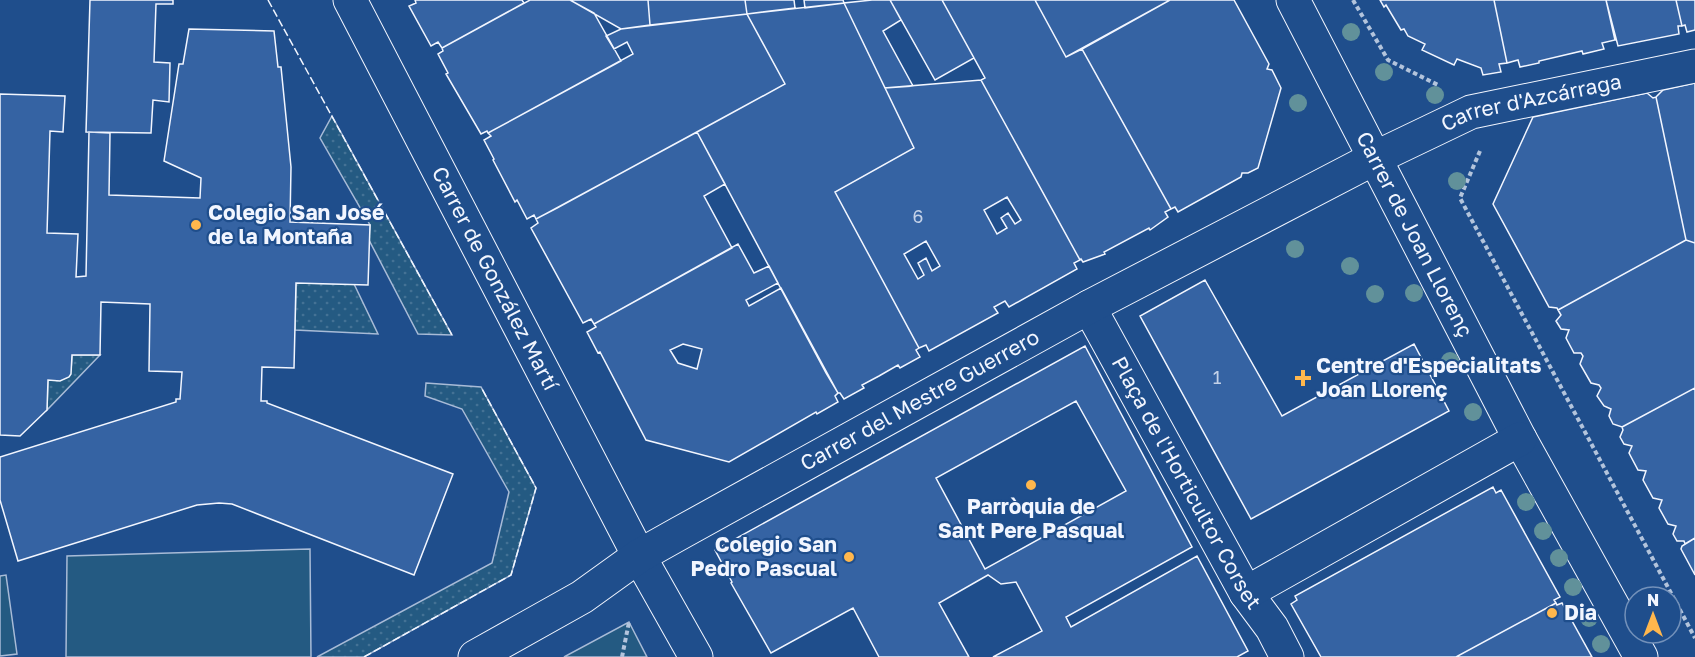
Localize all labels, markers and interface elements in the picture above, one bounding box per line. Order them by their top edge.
street label: Carrer d'Azcárraga [1436,67,1624,136]
street label: Carrer de Joan Llorenç [1351,127,1479,341]
street label: Carrer de González Martí [427,162,565,396]
place label: Colegio San José de la Montaña [208,199,384,249]
house number: 6 [913,205,923,227]
marker: Colegio San José de la Montaña [189,218,203,232]
street label: Carrer del Mestre Guerrero [795,323,1043,476]
street label: Plaça de l'Horticultor Corset [1107,352,1267,614]
place label: Centre d'Especialitats Joan Llorenç [1316,352,1542,402]
house number: 1 [1213,366,1222,388]
marker: Centre d'Especialitats Joan Llorenç [1294,369,1312,387]
marker: Parròquia de Sant Pere Pasqual [1024,478,1038,492]
place label: Parròquia de Sant Pere Pasqual [938,493,1124,543]
place label: Colegio San Pedro Pascual [691,531,837,581]
marker: Colegio San Pedro Pascual [842,550,856,564]
north arrow [1623,585,1683,645]
text: N [1647,590,1659,610]
place label: Dia [1564,599,1597,625]
marker: Dia [1545,606,1559,620]

